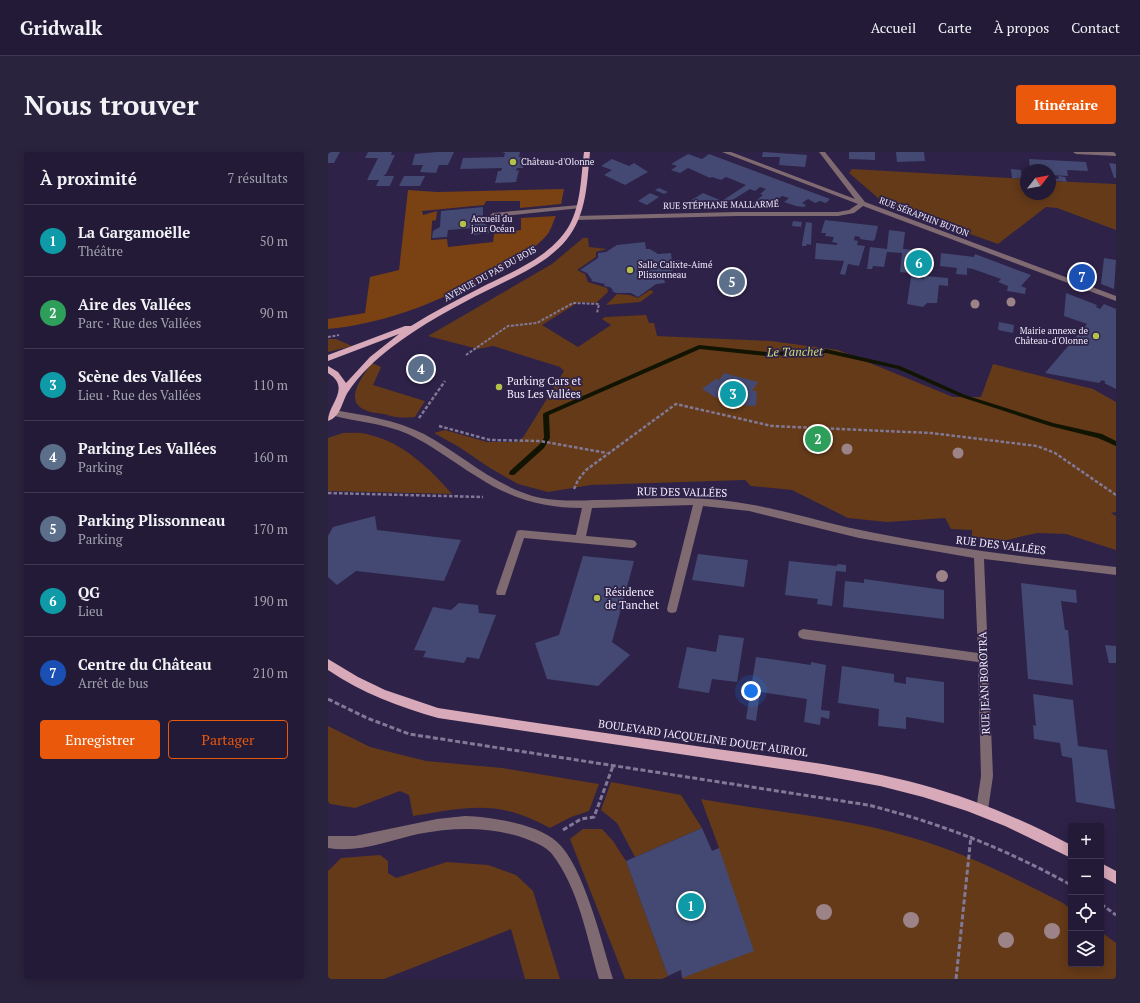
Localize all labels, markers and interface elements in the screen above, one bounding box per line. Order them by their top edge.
text: Gridwalk [20,15,102,40]
text: Accueil [871,18,916,37]
text: Carte [938,18,972,37]
text: À propos [994,18,1049,37]
text: Contact [1071,18,1120,37]
button: Itinéraire [1016,85,1116,124]
text: Nous trouver [24,86,199,123]
place label: Château-d'Olonne [521,156,595,168]
marker: Château-d'Olonne [508,157,518,167]
north arrow [1020,164,1056,200]
text: À proximité [40,167,137,190]
text: 7 résultats [228,169,288,187]
street label: RUE SÉRAPHIN BUTON [877,194,971,240]
street label: RUE STÉPHANE MALLARMÉ [663,198,779,212]
place label: Accueil du jour Océan [471,213,515,235]
marker: Accueil du jour Océan [458,219,468,229]
text: La Gargamoëlle [78,222,190,242]
text: 1 [49,232,57,250]
text: 50 m [260,232,288,250]
text: Théâtre [78,242,123,260]
street label: AVENUE DU PAS DU BOIS [442,243,539,304]
pin: 6 [906,248,932,278]
place label: Salle Calixte-Aimé Plissonneau [638,259,713,281]
pin: 7 [1069,262,1095,292]
marker: Salle Calixte-Aimé Plissonneau [625,265,635,275]
pin: 5 [719,267,745,297]
text: Aire des Vallées [78,294,191,314]
text: 2 [49,304,57,322]
text: 90 m [260,304,288,322]
text: Parc · Rue des Vallées [78,314,201,332]
place label: Mairie annexe de Château-d'Olonne [1015,325,1088,347]
marker: Mairie annexe de Château-d'Olonne [1091,331,1101,341]
water label: Le Tanchet [766,343,824,360]
pin: 4 [408,354,434,384]
text: Scène des Vallées [78,366,202,386]
place label: Parking Cars et Bus Les Vallées [507,374,581,401]
text: 3 [49,376,57,394]
text: 110 m [253,376,288,394]
pin: 3 [720,379,746,409]
marker: Parking Cars et Bus Les Vallées [494,382,504,392]
text: Lieu · Rue des Vallées [78,386,201,404]
pin: 2 [805,424,831,454]
text: Parking Les Vallées [78,438,217,458]
text: 4 [49,448,57,466]
text: 160 m [253,448,288,466]
text: Parking [78,458,122,476]
street label: RUE DES VALLÉES [637,484,728,500]
text: Parking Plissonneau [78,510,225,530]
text: 5 [49,520,57,538]
text: 170 m [253,520,288,538]
text: Parking [78,530,122,548]
street label: RUE DES VALLÉES [955,533,1047,557]
text: QG [78,582,100,602]
place label: Résidence de Tanchet [605,585,659,612]
text: 6 [49,592,57,610]
text: 190 m [253,592,288,610]
marker: Résidence de Tanchet [592,593,602,603]
text: Lieu [78,602,103,620]
street label: RUE JEAN BOROTRA [975,631,993,735]
text: Centre du Château [78,654,212,674]
text: 7 [49,664,57,682]
text: 210 m [253,664,288,682]
text: Arrêt de bus [78,674,148,692]
your location [741,681,761,701]
street label: BOULEVARD JACQUELINE DOUET AURIOL [597,716,809,760]
button: Enregistrer [40,720,160,759]
button: Partager [168,720,288,759]
map controls [1068,823,1104,967]
button: + [1068,823,1104,859]
button: − [1068,859,1104,895]
pin: 1 [678,891,704,921]
button: locate [1068,895,1104,931]
button: layers [1068,931,1104,967]

